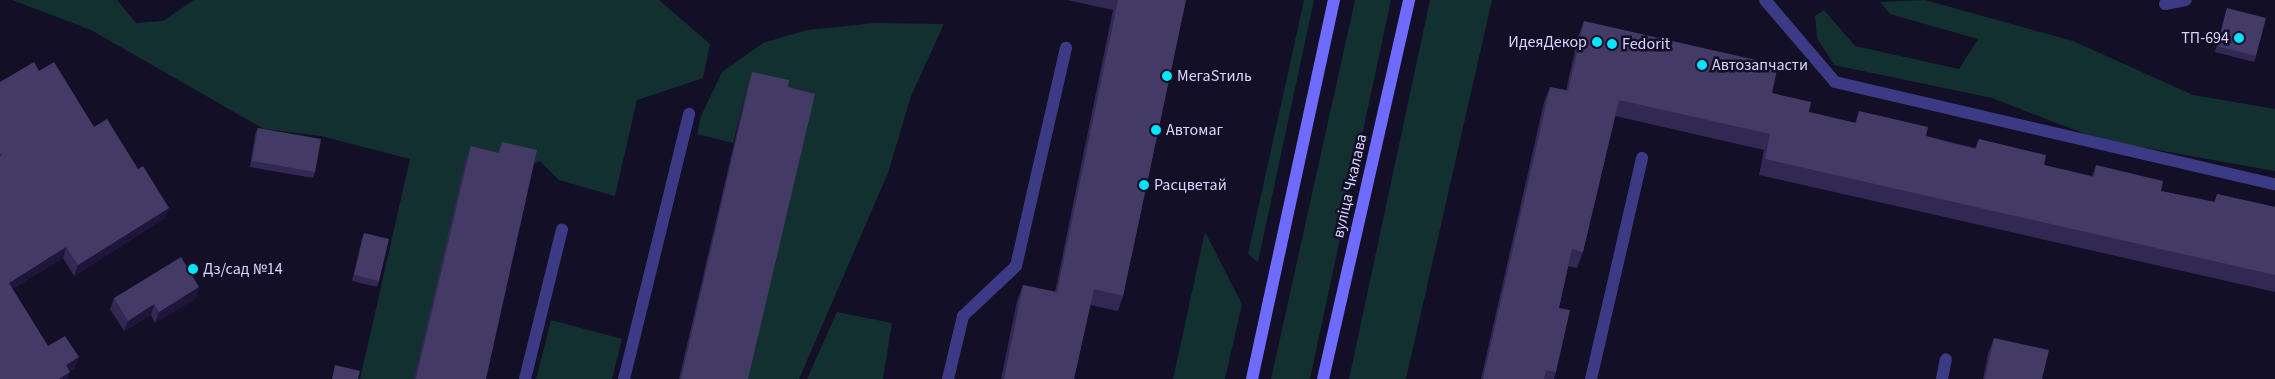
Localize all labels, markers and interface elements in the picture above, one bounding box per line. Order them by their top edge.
place label: ТП-694 [2181,28,2229,48]
place label: ИдеяДекор [1508,32,1587,52]
marker: ТП-694 [2233,32,2245,44]
place label: Fedorit [1622,34,1670,54]
marker: ИдеяДекор [1591,36,1603,48]
marker: Fedorit [1606,38,1618,50]
place label: Автозапчасти [1712,55,1808,75]
marker: Автозапчасти [1696,59,1708,71]
place label: МегаSтиль [1177,66,1252,86]
marker: МегаSтиль [1161,70,1173,82]
place label: Автомаг [1166,120,1223,140]
marker: Автомаг [1150,124,1162,136]
street label: вуліца Чкалава [1329,132,1371,240]
place label: Расцветай [1154,175,1227,195]
marker: Расцветай [1138,179,1150,191]
place label: Дз/сад №14 [203,259,283,279]
marker: Дз/сад №14 [187,263,199,275]

